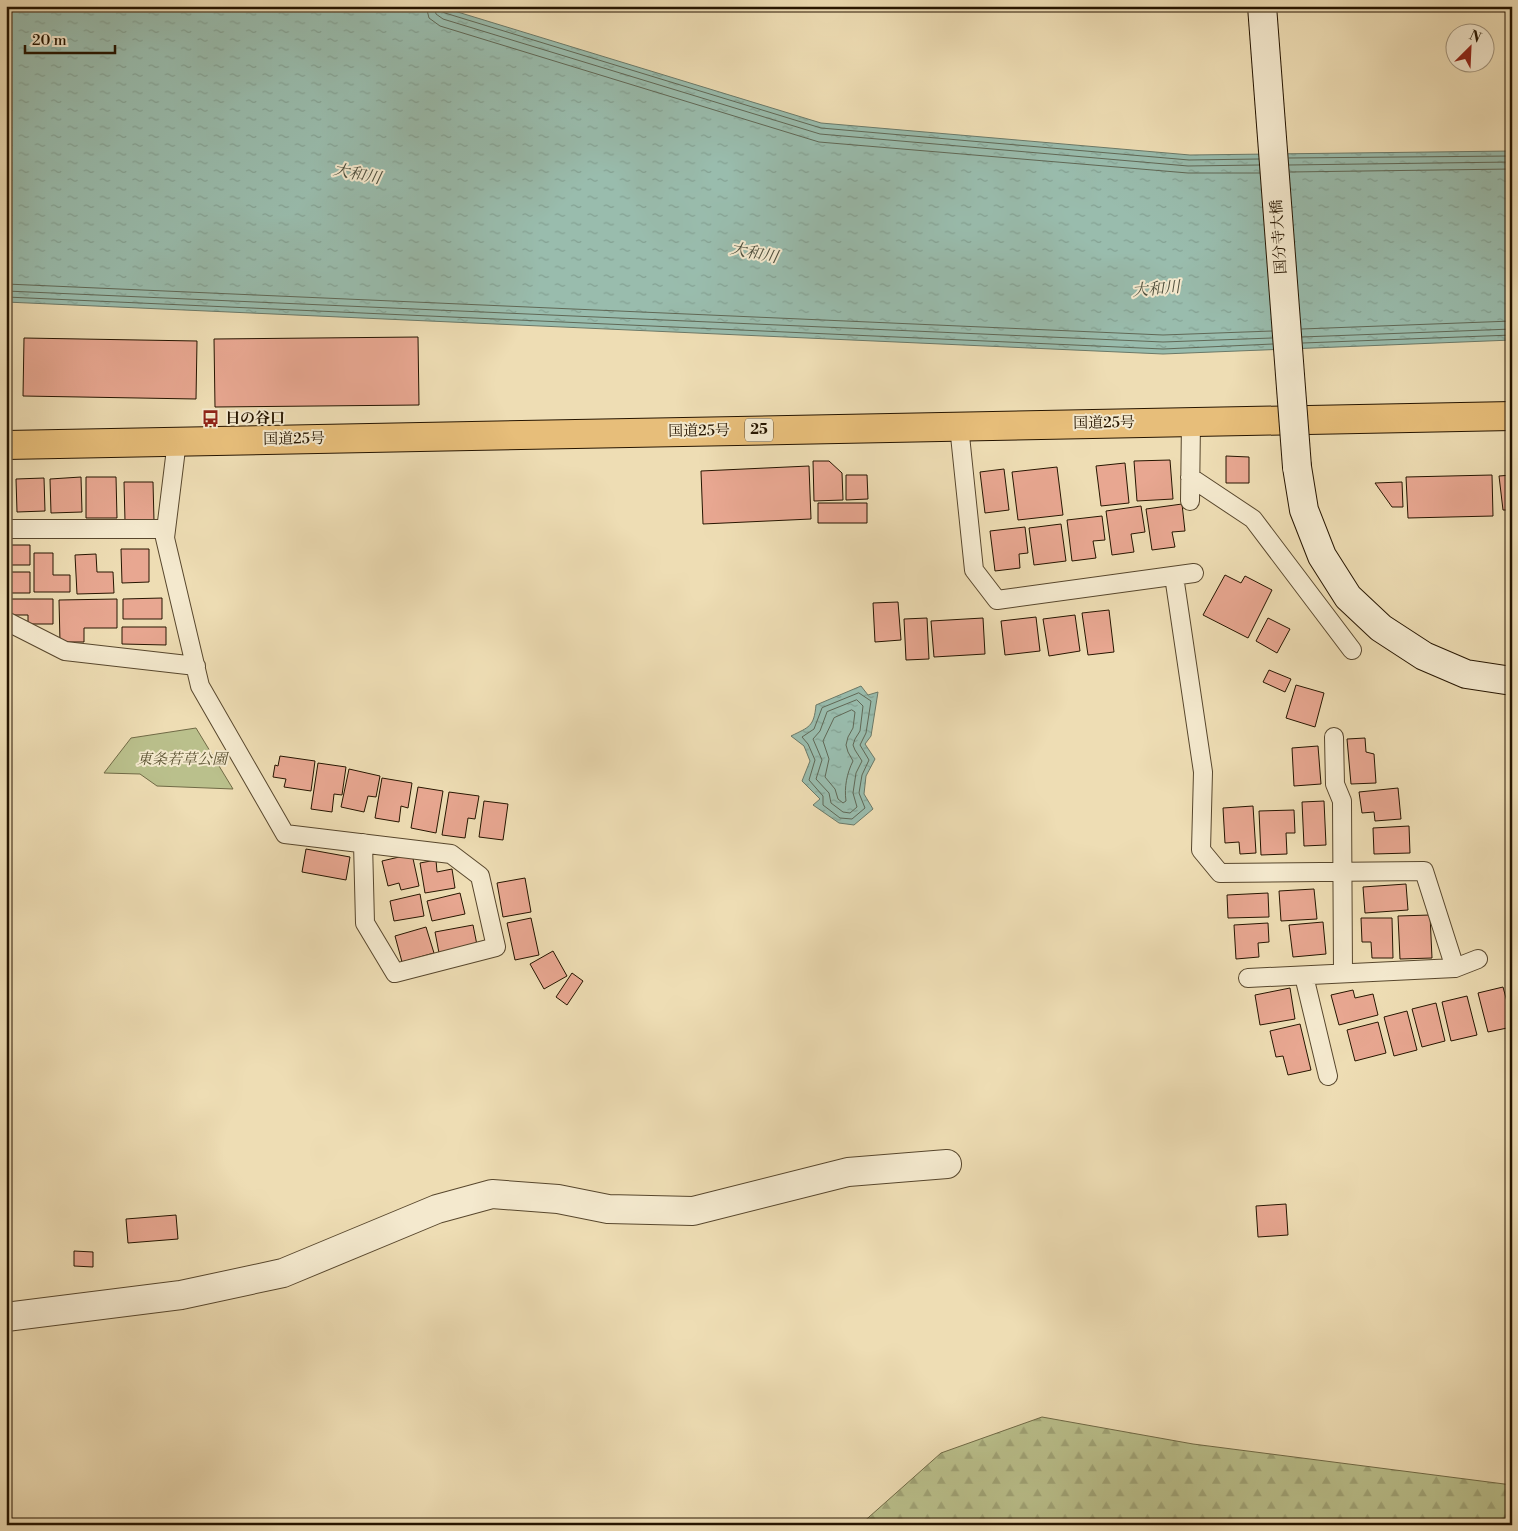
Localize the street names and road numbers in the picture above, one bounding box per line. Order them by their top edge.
street label: 国分寺大橋 [1267,199,1291,275]
street label: 国道25号 [1073,413,1135,433]
road number: 25 [745,418,773,442]
street label: 国道25号 [668,421,730,441]
street label: 国道25号 [263,429,325,449]

